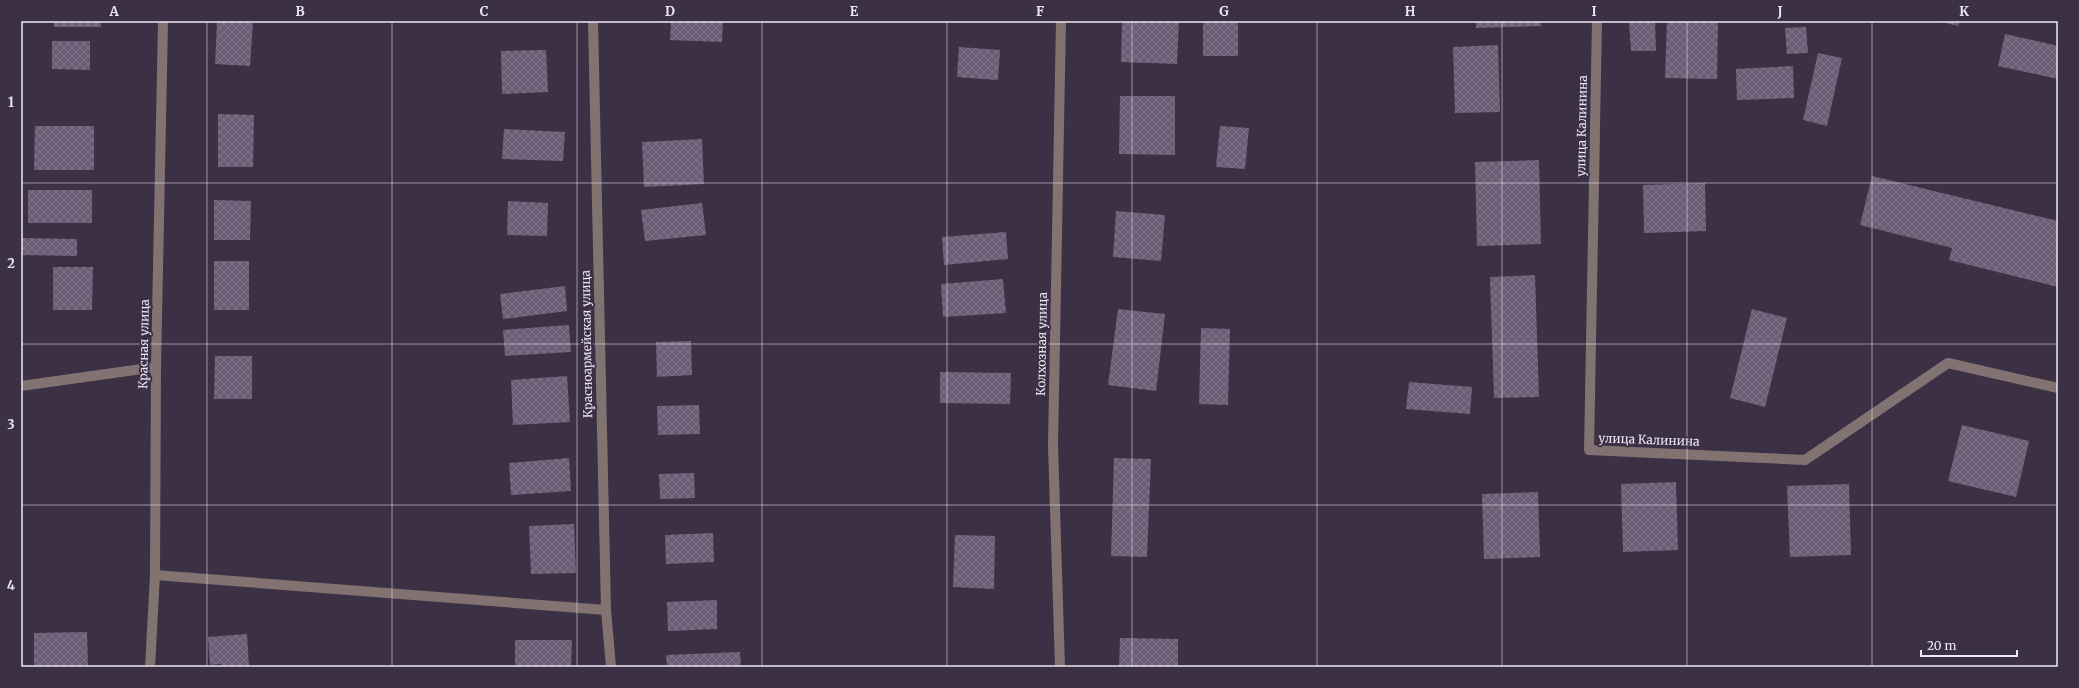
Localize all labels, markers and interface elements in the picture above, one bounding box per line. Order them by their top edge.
text: A [108,3,119,20]
text: B [295,3,305,20]
text: C [480,3,489,20]
text: D [665,3,675,20]
text: E [850,3,859,20]
text: F [1036,3,1044,20]
text: G [1219,3,1229,20]
text: H [1405,3,1416,20]
text: I [1591,3,1597,20]
text: J [1776,3,1783,20]
text: K [1959,3,1969,20]
street label: улица Калинина [1573,75,1590,177]
text: 1 [8,94,14,111]
text: 2 [7,255,15,272]
street label: Красноармейская улица [578,269,595,418]
street label: Колхозная улица [1033,291,1050,396]
street label: Красная улица [135,298,152,389]
text: 3 [7,416,15,433]
street label: улица Калинина [1598,430,1700,449]
text: 4 [7,577,16,594]
scale bar [1921,632,2017,658]
text: 20 m [1927,638,1956,653]

